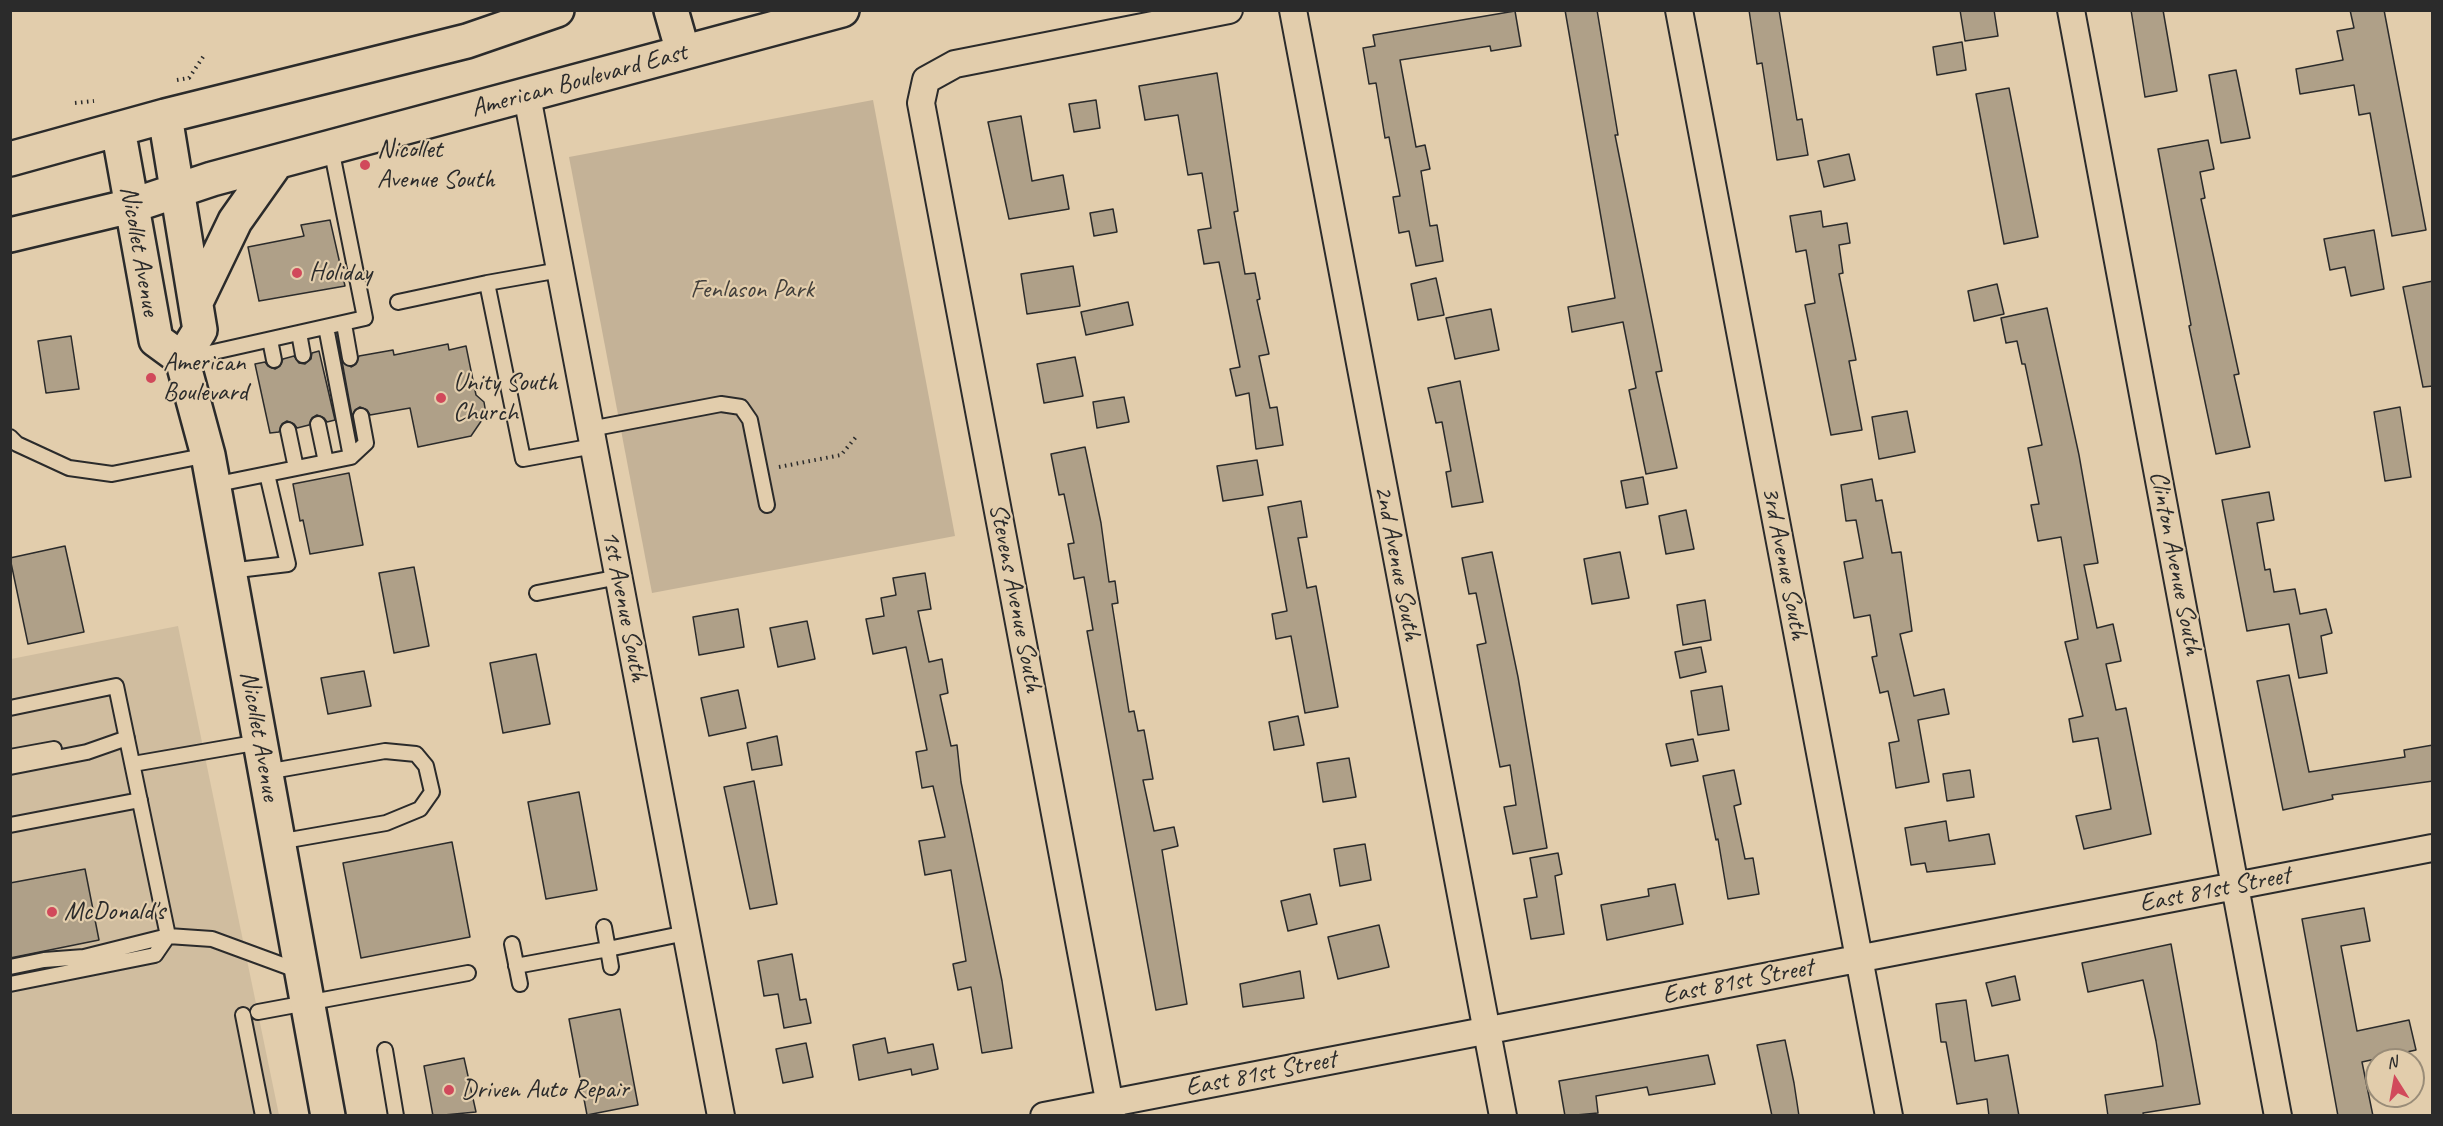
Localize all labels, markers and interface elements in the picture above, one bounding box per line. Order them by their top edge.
street label: American Boulevard East [468,37,690,125]
place label: Nicollet Avenue South [377,134,495,195]
marker: Nicollet Avenue South [358,158,372,172]
street label: Nicollet Avenue [112,184,166,318]
place label: Holiday [309,257,372,289]
marker: Holiday [290,266,304,280]
park label: Fenlason Park [690,274,814,306]
place label: American Boulevard [163,347,248,408]
place label: Unity South Church [453,367,557,428]
marker: American Boulevard [144,371,158,385]
marker: Unity South Church [434,391,448,405]
street label: Clinton Avenue South [2142,468,2208,658]
street label: 2nd Avenue South [1367,483,1427,643]
street label: 3rd Avenue South [1754,484,1814,642]
street label: Stevens Avenue South [981,501,1049,695]
street label: 1st Avenue South [594,528,654,684]
street label: Nicollet Avenue [232,669,286,803]
street label: East 81st Street [2137,860,2293,920]
place label: McDonald's [64,896,165,928]
marker: McDonald's [45,905,59,919]
street label: East 81st Street [1660,952,1816,1012]
street label: East 81st Street [1183,1044,1339,1104]
north arrow [2365,1048,2425,1108]
text: N [2385,1052,2399,1073]
place label: Driven Auto Repair [461,1074,629,1106]
marker: Driven Auto Repair [442,1083,456,1097]

